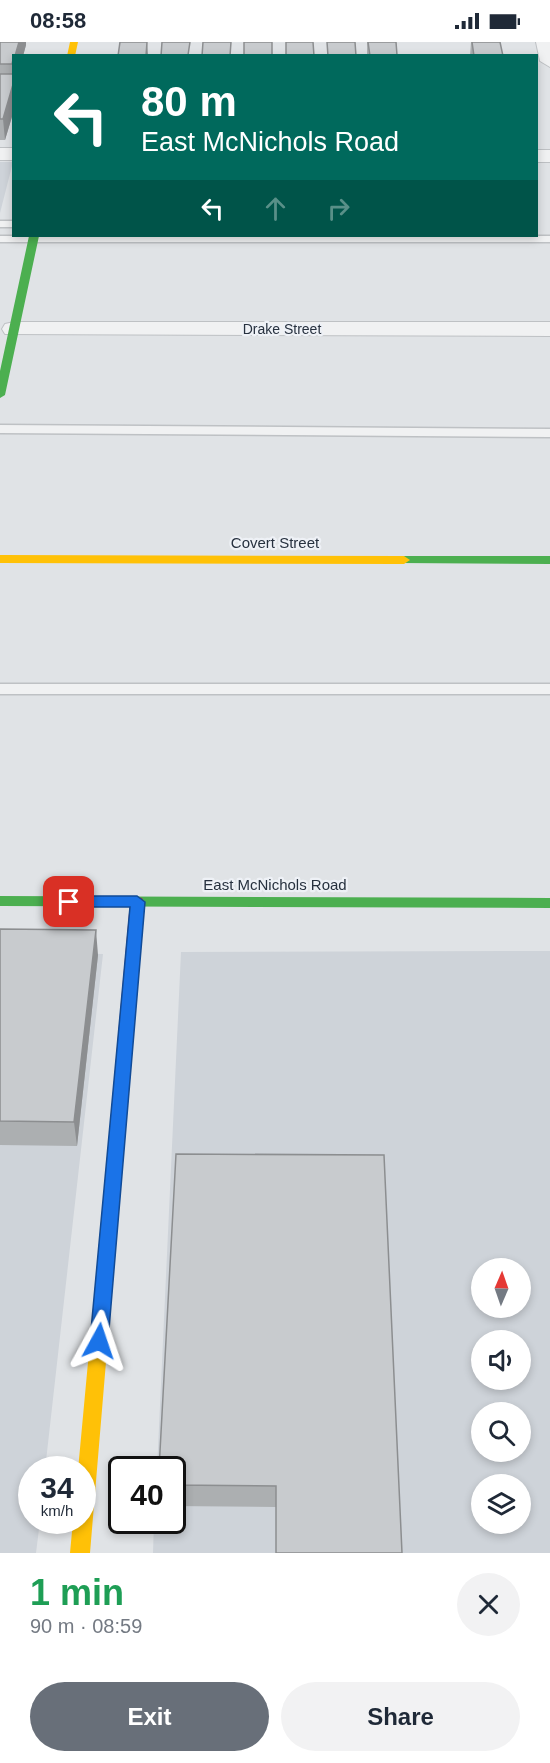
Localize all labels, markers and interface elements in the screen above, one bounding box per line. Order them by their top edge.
text: 08:58 [30,8,86,33]
icon: left [42,78,120,156]
text: 80 m [141,78,237,125]
text: East McNichols Road [141,127,399,157]
icon: left [196,192,229,225]
icon: ahead [259,192,292,225]
icon: right [322,192,355,225]
street label: Drake Street [243,321,321,337]
street label: Covert Street [231,534,320,551]
pin [43,876,94,927]
street label: East McNichols Road [203,876,347,893]
icon: arrive [52,885,85,918]
north arrow [471,1258,531,1318]
map controls [471,1258,531,1534]
position arrow [67,1309,131,1373]
button: sound [471,1330,531,1390]
button: search [471,1402,531,1462]
speed limit sign: 40 [108,1456,186,1534]
text: 34 [40,1471,74,1504]
button: layers [471,1474,531,1534]
text: km/h [41,1502,73,1519]
text: 1 min [30,1572,124,1613]
button: close [457,1573,520,1636]
text: 90 m · 08:59 [30,1615,142,1637]
button: Exit [30,1682,269,1751]
button: Share [281,1682,520,1751]

